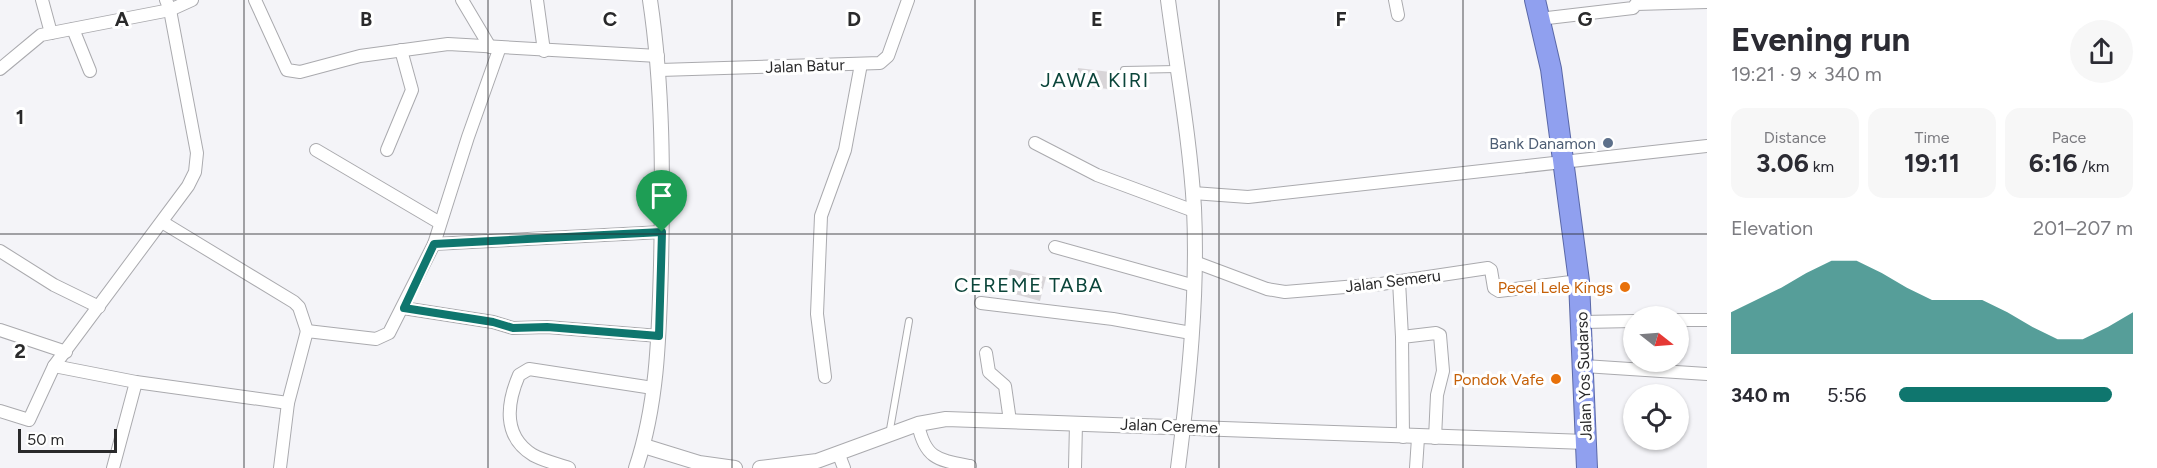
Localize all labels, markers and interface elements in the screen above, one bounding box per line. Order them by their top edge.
text: A [115,7,130,31]
text: B [360,7,372,31]
text: C [603,7,617,31]
text: D [847,7,861,31]
text: E [1091,7,1103,31]
text: F [1335,7,1347,31]
text: G [1578,7,1593,31]
text: Evening run [1731,20,1910,59]
button: share [2070,20,2133,83]
street label: Jalan Batur [765,55,846,77]
text: 19:21 · 9 × 340 m [1731,62,1882,86]
district label: JAWA KIRI [1040,68,1150,92]
text: 1 [16,105,24,129]
text: Distance [1764,128,1826,147]
text: Time [1915,128,1949,147]
text: Pace [2052,128,2086,147]
place label: Bank Danamon [1489,134,1596,153]
marker: Bank Danamon [1601,136,1615,150]
text: 3.06 [1756,147,1809,179]
text: 19:11 [1904,147,1960,179]
text: 6:16 [2029,147,2078,179]
text: km [1809,157,1834,176]
text: /km [2078,157,2109,176]
pin [636,170,687,232]
icon: arrive [645,179,678,212]
text: Elevation [1731,216,1813,240]
text: 201–207 m [2033,216,2133,240]
street label: Jalan Semeru [1344,266,1442,296]
district label: CEREME TABA [954,273,1104,297]
place label: Pecel Lele Kings [1498,278,1613,297]
marker: Pecel Lele Kings [1618,280,1632,294]
north arrow [1623,306,1689,372]
map controls [1623,306,1689,450]
street label: Jalan Yos Sudarso [1572,311,1596,441]
text: 2 [14,339,26,363]
place label: Pondok Vafe [1453,370,1544,389]
marker: Pondok Vafe [1549,372,1563,386]
text: 340 m [1731,383,1790,407]
text: 5:56 [1827,383,1866,407]
button: locate [1623,384,1689,450]
street label: Jalan Cereme [1120,415,1218,437]
scale bar [18,426,117,454]
text: 50 m [27,430,64,449]

